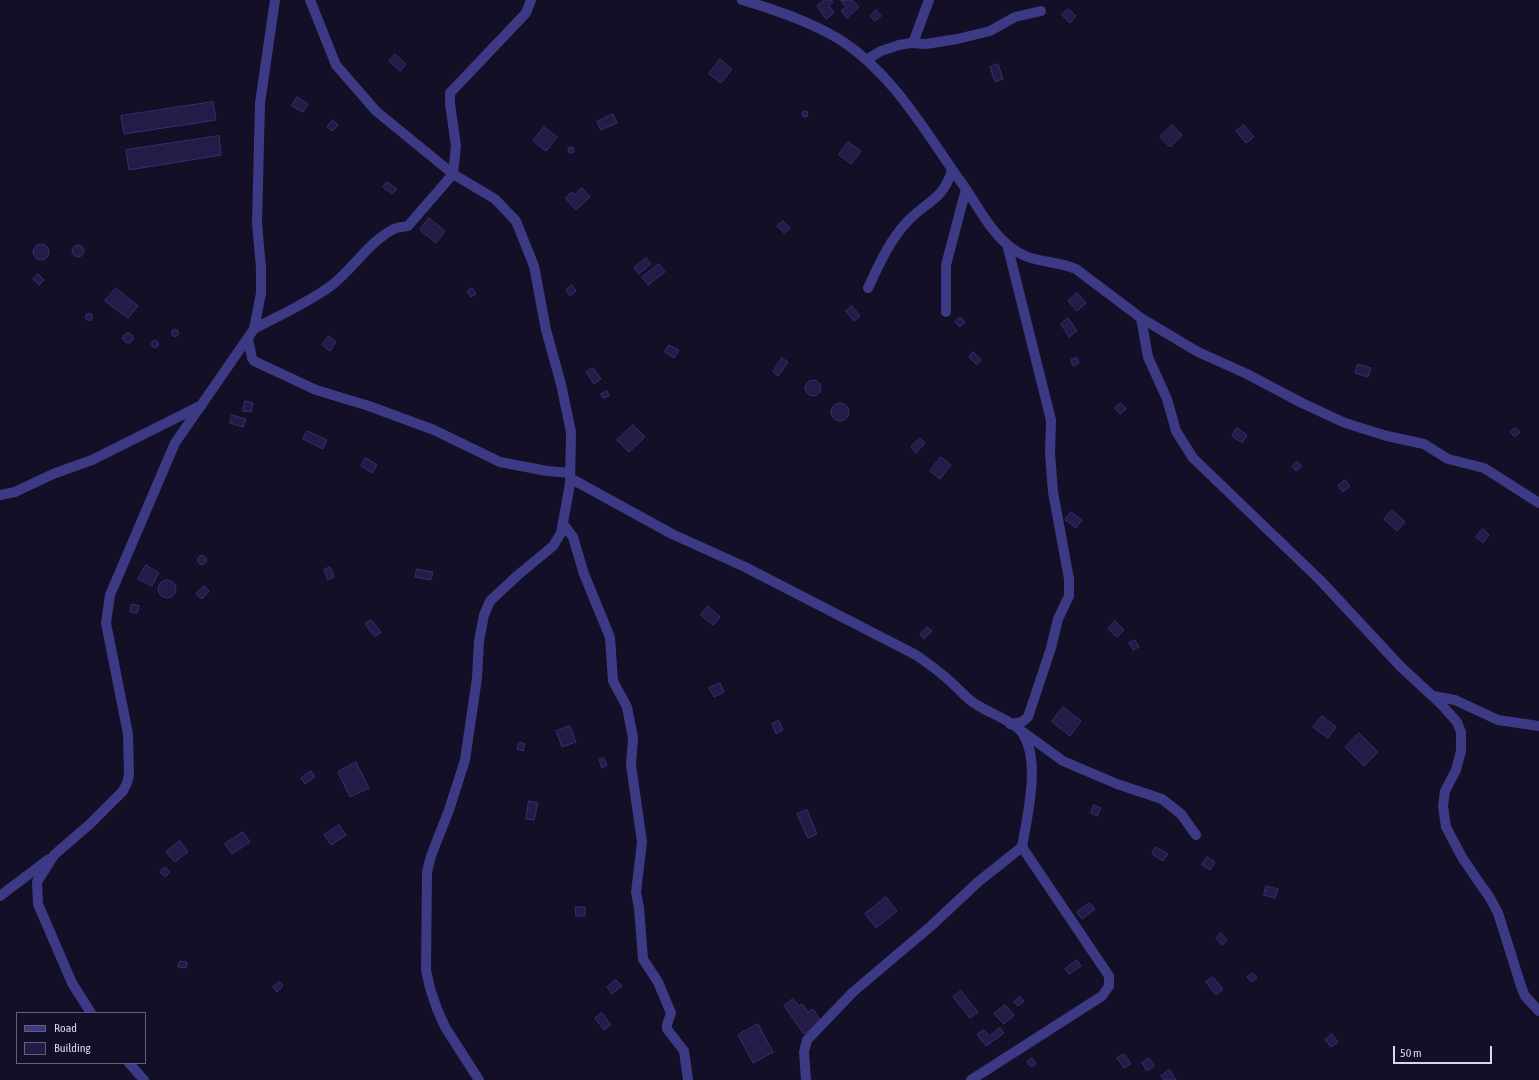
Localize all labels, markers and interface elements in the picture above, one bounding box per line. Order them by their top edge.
legend [16,1012,146,1064]
text: Road [54,1021,77,1035]
scale bar [1395,1038,1494,1064]
text: Building [54,1041,91,1055]
text: 50 m [1400,1046,1422,1060]

